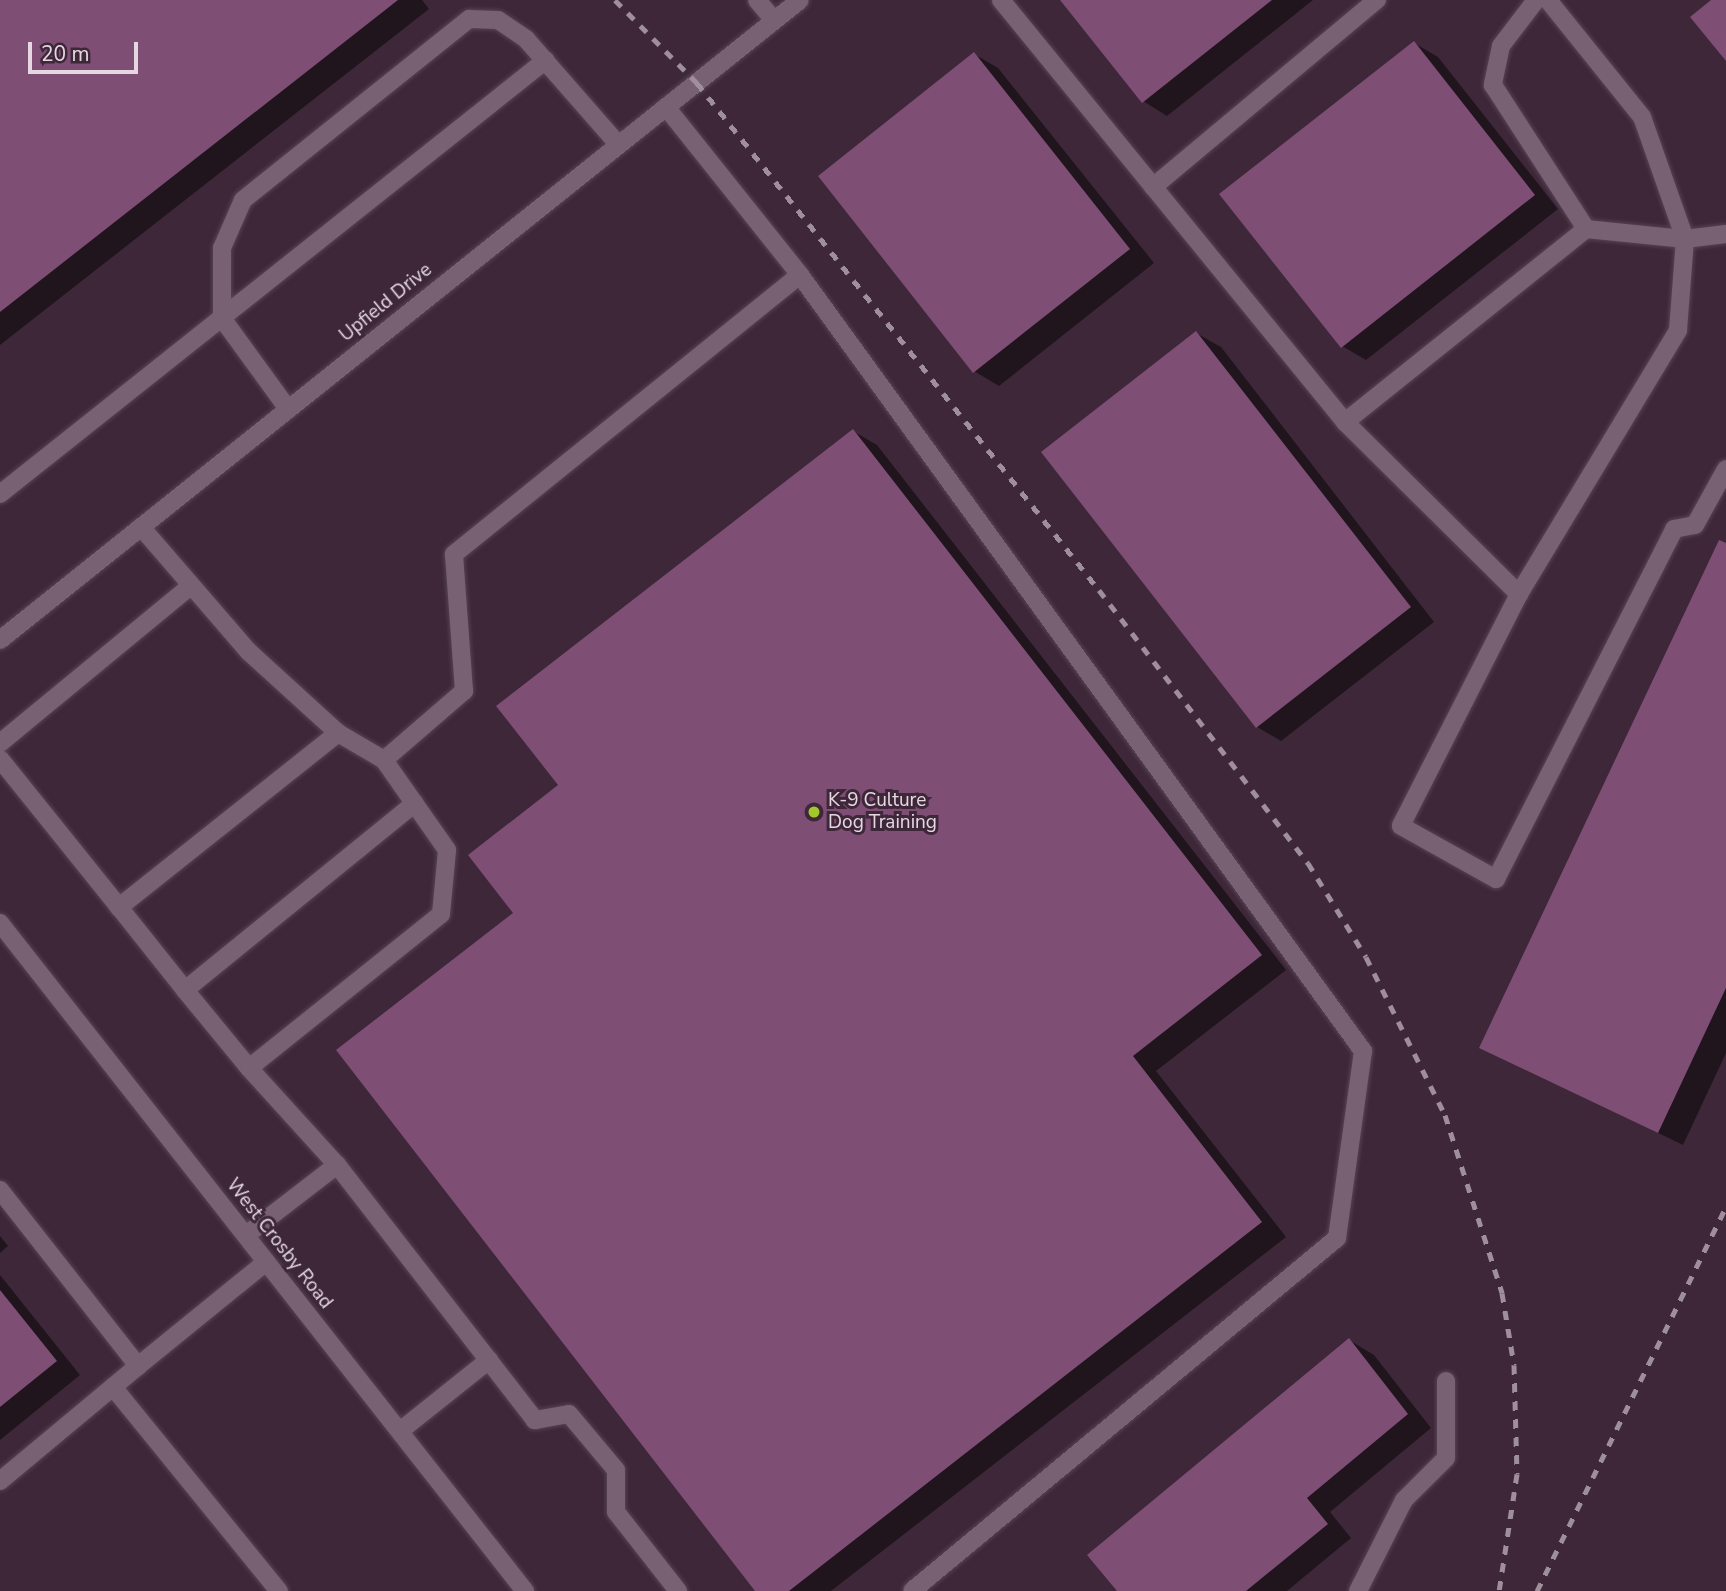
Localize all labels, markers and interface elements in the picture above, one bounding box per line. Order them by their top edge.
scale bar [32,28,142,72]
text: 20 m [41,40,90,68]
street label: Upfield Drive [335,259,437,347]
place label: K-9 Culture Dog Training [828,790,937,834]
marker: K-9 Culture Dog Training [806,804,822,820]
street label: West Crosby Road [221,1174,337,1314]

